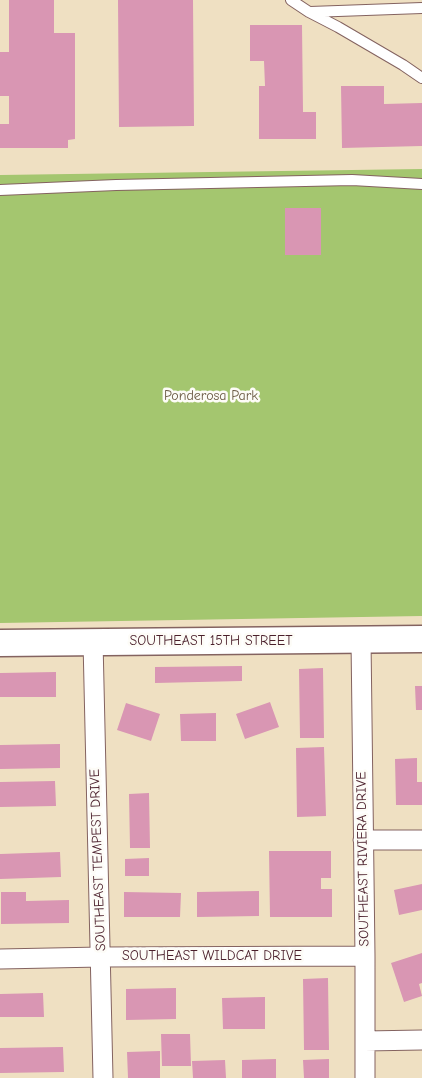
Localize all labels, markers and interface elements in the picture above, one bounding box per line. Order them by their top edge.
park label: Ponderosa Park [164,388,258,404]
street label: SOUTHEAST 15TH STREET [130,633,292,649]
street label: SOUTHEAST TEMPEST DRIVE [86,769,110,951]
street label: SOUTHEAST RIVIERA DRIVE [353,771,373,947]
street label: SOUTHEAST WILDCAT DRIVE [122,948,302,964]

